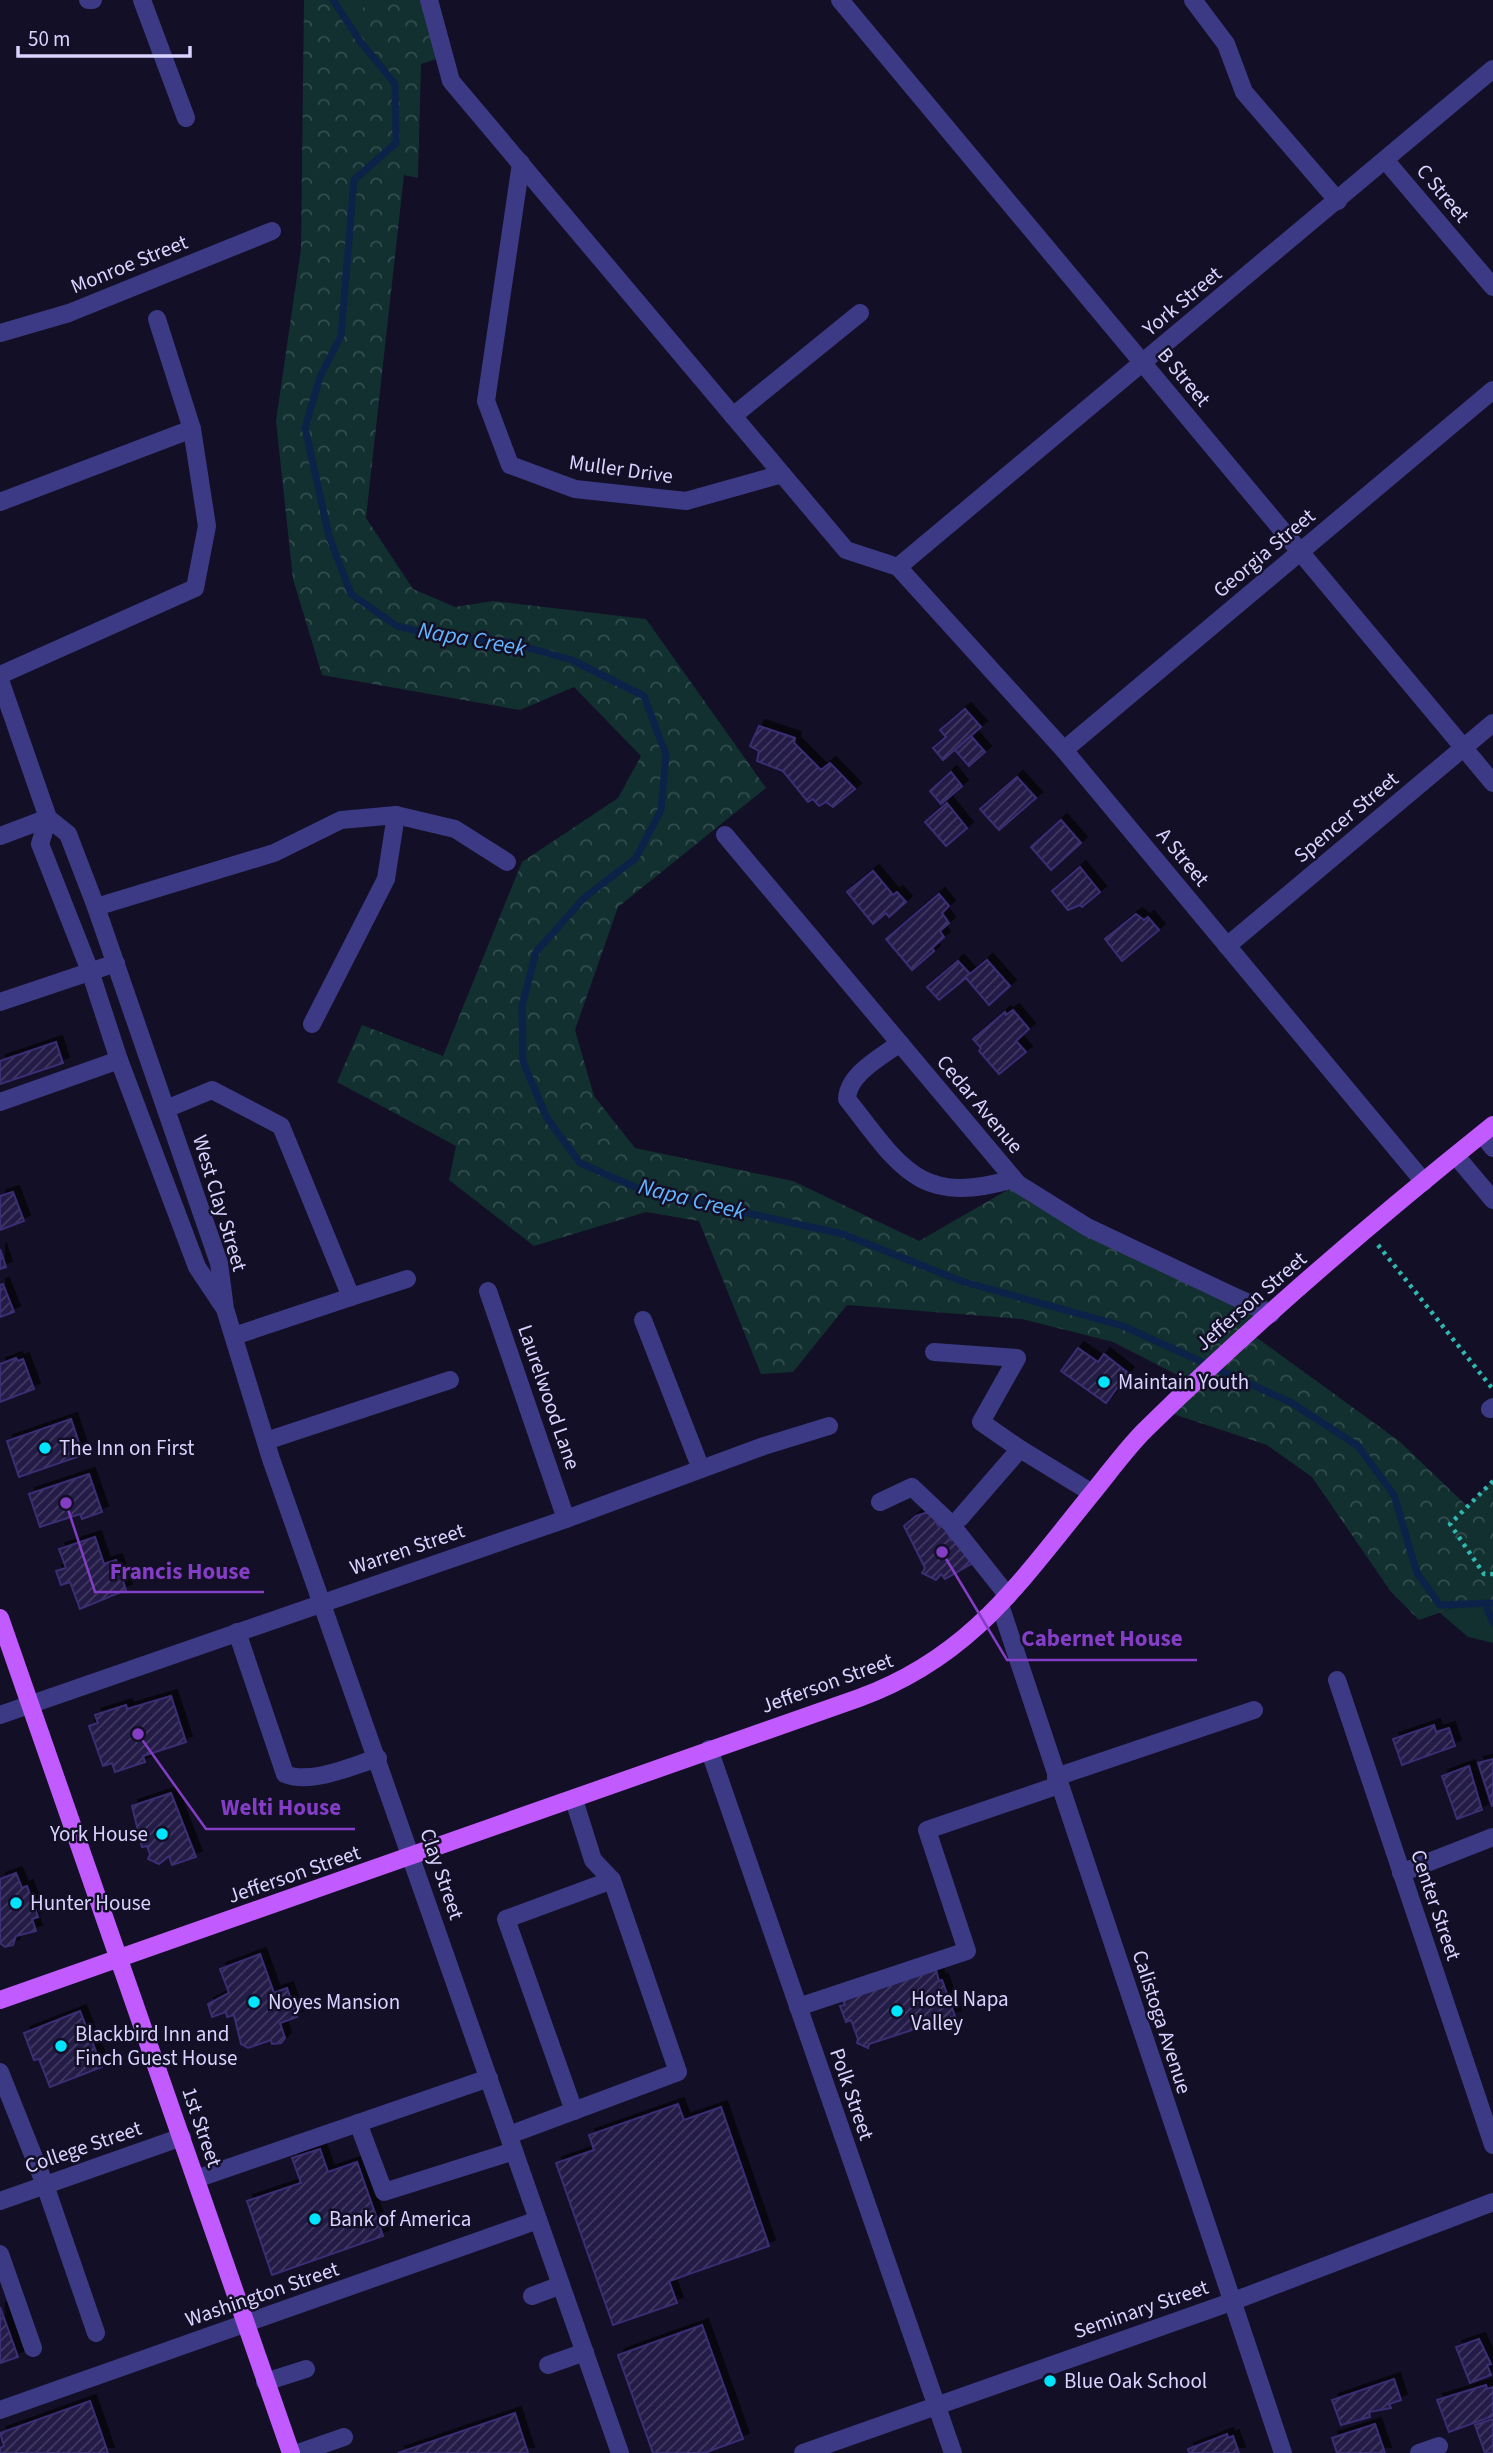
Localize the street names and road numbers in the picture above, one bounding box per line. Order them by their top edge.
street label: C Street [1409,157,1477,229]
street label: Monroe Street [66,227,192,301]
street label: York Street [1135,259,1228,344]
street label: B Street [1150,341,1218,413]
street label: Muller Drive [567,447,675,491]
street label: Georgia Street [1206,501,1322,605]
street label: Spencer Street [1287,764,1405,870]
street label: A Street [1150,821,1216,893]
street label: Cedar Avenue [930,1048,1030,1160]
street label: West Clay Street [185,1131,255,1275]
street label: Jefferson Street [1189,1244,1313,1358]
street label: Laurelwood Lane [510,1321,588,1473]
street label: Warren Street [345,1515,469,1583]
street label: Jefferson Street [757,1645,897,1721]
street label: Clay Street [412,1824,472,1924]
street label: Jefferson Street [224,1837,364,1911]
street label: Center Street [1403,1846,1469,1964]
street label: Calistoga Avenue [1125,1946,1199,2098]
street label: Polk Street [822,2044,882,2144]
street label: 1st Street [174,2083,230,2171]
street label: College Street [21,2113,145,2181]
street label: Washington Street [181,2254,343,2334]
street label: Seminary Street [1070,2272,1212,2346]

